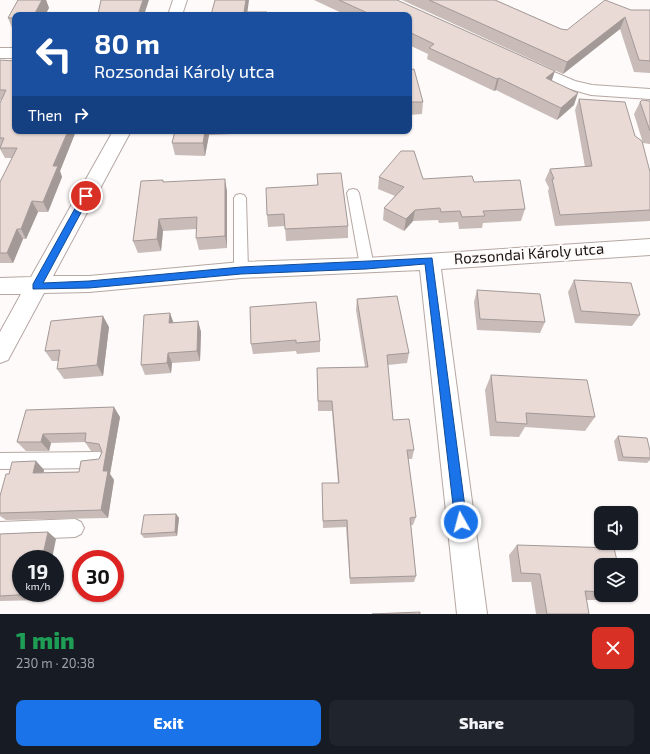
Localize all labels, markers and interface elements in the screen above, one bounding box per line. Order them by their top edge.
text: 80 m [94,26,160,60]
icon: left [28,28,80,80]
text: Rozsondai Károly utca [94,60,275,82]
icon: right [70,104,92,126]
text: Then [28,106,62,124]
pin [69,179,103,213]
icon: arrive [75,185,97,207]
street label: Rozsondai Károly utca [453,239,605,267]
position arrow [440,501,482,543]
map controls [594,506,638,602]
button: sound [594,506,638,550]
speed limit sign: 30 [72,550,124,602]
button: layers [594,558,638,602]
text: 19 [28,559,48,583]
text: km/h [26,580,50,592]
text: 1 min [16,625,75,654]
button: close [592,627,634,669]
text: 230 m · 20:38 [16,655,95,671]
button: Exit [16,700,321,746]
button: Share [329,700,634,746]

